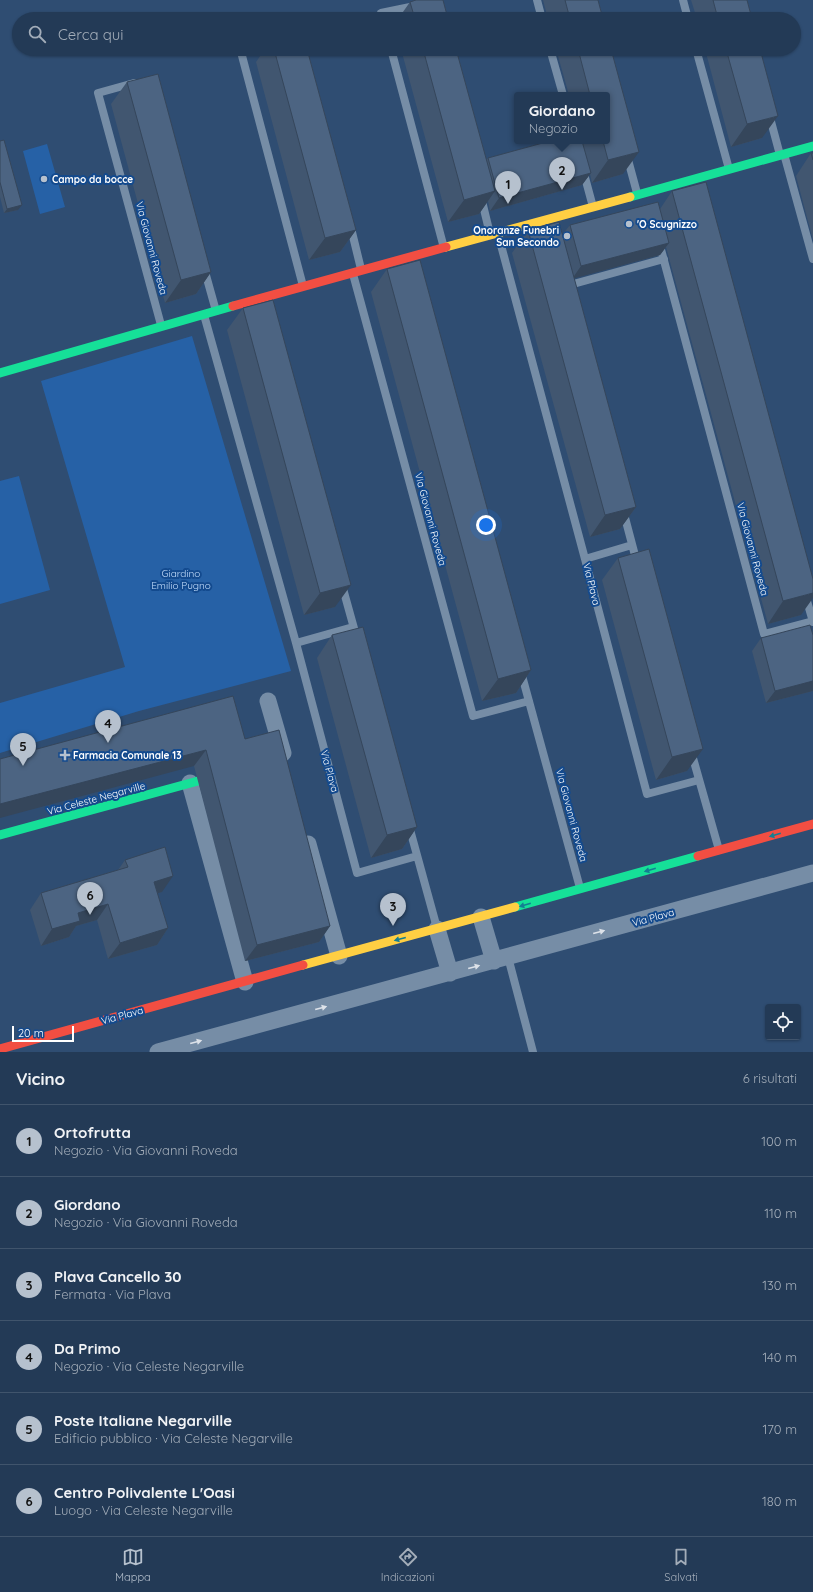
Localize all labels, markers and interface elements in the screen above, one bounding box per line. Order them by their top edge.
search box [12,12,801,56]
icon: search [26,23,48,45]
text: Cerca qui [58,25,124,44]
popup [514,92,610,144]
text: Giordano [529,101,595,120]
text: Negozio [529,120,578,136]
pin: 2 [549,157,575,190]
pin: 1 [495,171,521,204]
place label: Campo da bocce [52,173,133,186]
marker: Campo da bocce [39,174,49,184]
street label: Via Giovanni Roveda [133,200,170,296]
place label: 'O Scugnizzo [637,218,697,231]
marker: 'O Scugnizzo [624,219,634,229]
place label: Onoranze Funebri San Secondo [473,224,559,249]
marker: Onoranze Funebri San Secondo [562,231,572,241]
street label: Via Giovanni Roveda [412,471,449,567]
street label: Via Giovanni Roveda [734,501,771,597]
your location [476,515,496,535]
street label: Via Plava [580,562,603,607]
park label: Giardino Emilio Pugno [151,567,211,592]
pin: 4 [95,710,121,743]
pin: 5 [10,733,36,766]
place label: Farmacia Comunale 13 [73,749,182,762]
street label: Via Plava [318,749,341,794]
marker: Farmacia Comunale 13 [60,750,70,760]
street label: Via Giovanni Roveda [553,767,590,863]
street label: Via Celeste Negarville [46,779,147,818]
one-way arrow [769,832,781,838]
one-way arrow [644,867,656,873]
pin: 6 [77,882,103,915]
pin: 3 [380,893,406,926]
one-way arrow [519,902,531,908]
street label: Via Plava [631,906,676,929]
one-way arrow [593,929,605,935]
one-way arrow [394,936,406,942]
one-way arrow [468,963,480,969]
street label: Via Plava [100,1004,145,1027]
map controls [765,1004,801,1040]
button: locate [765,1004,801,1040]
one-way arrow [316,1005,328,1011]
scale bar [12,1024,74,1043]
text: 20 m [18,1026,44,1040]
one-way arrow [190,1039,202,1045]
text: Vicino [16,1068,65,1089]
text: 6 risultati [743,1070,797,1086]
text: Ortofrutta [54,1123,131,1142]
text: 1 [26,1133,32,1149]
text: 100 m [761,1133,797,1149]
text: Negozio · Via Giovanni Roveda [54,1142,238,1158]
text: Giordano [54,1195,121,1214]
text: 2 [25,1205,33,1221]
text: 110 m [764,1205,797,1221]
text: Negozio · Via Giovanni Roveda [54,1214,238,1230]
text: Plava Cancello 30 [54,1267,182,1286]
text: 3 [26,1277,32,1293]
text: 130 m [762,1277,797,1293]
text: Fermata · Via Plava [54,1286,171,1302]
text: Da Primo [54,1339,121,1358]
text: 4 [25,1349,33,1365]
text: 140 m [762,1349,797,1365]
text: Negozio · Via Celeste Negarville [54,1358,244,1374]
text: Poste Italiane Negarville [54,1411,232,1430]
text: 5 [25,1421,33,1437]
text: 170 m [762,1421,797,1437]
text: Edificio pubblico · Via Celeste Negarville [54,1430,293,1446]
text: Centro Polivalente L'Oasi [54,1483,235,1502]
text: 6 [25,1493,33,1509]
text: 180 m [762,1493,797,1509]
text: Luogo · Via Celeste Negarville [54,1502,233,1518]
tab: Mappa [115,1546,151,1584]
tab: Indicazioni [381,1546,434,1584]
tab: Salvati [664,1546,698,1584]

